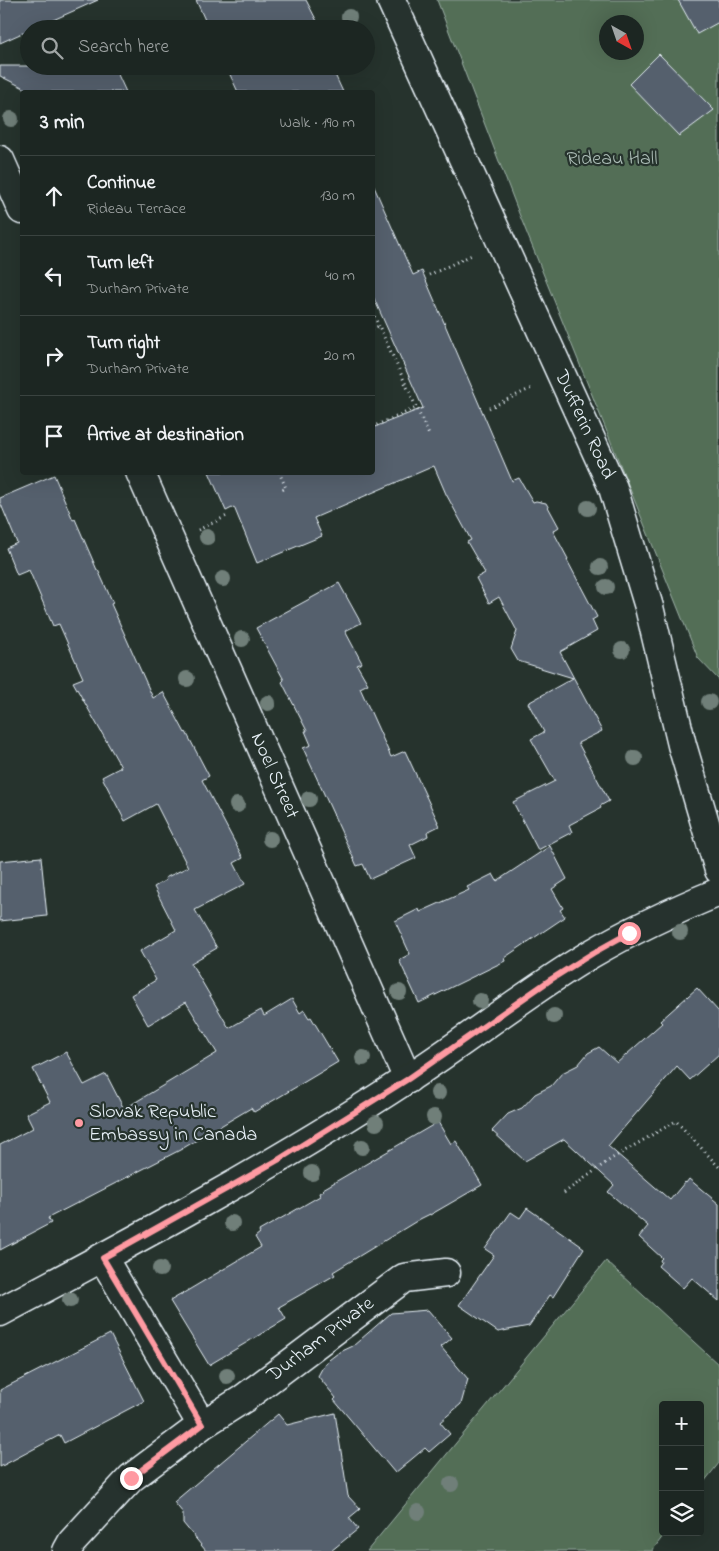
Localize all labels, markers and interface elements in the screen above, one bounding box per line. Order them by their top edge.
north arrow [599,15,644,60]
search box [20,20,375,75]
icon: search [38,34,66,62]
text: Search here [78,34,169,61]
text: 3 min [40,108,84,138]
text: Walk · 190 m [280,111,355,135]
park label: Rideau Hall [566,145,658,174]
text: Continue [87,170,155,197]
icon: ahead [40,182,68,210]
text: 130 m [320,184,355,208]
text: Rideau Terrace [87,197,186,221]
text: Turn left [87,250,154,277]
icon: left [40,262,68,290]
text: 40 m [325,264,355,288]
text: Durham Private [87,277,189,301]
text: Turn right [87,330,160,357]
icon: right [40,342,68,370]
text: 20 m [324,344,355,368]
text: Durham Private [87,357,189,381]
street label: Dufferin Road [546,365,622,484]
icon: arrive [40,422,68,450]
text: Arrive at destination [87,422,244,449]
street label: Noel Street [242,728,306,824]
route start [618,922,641,945]
place label: Slovak Republic Embassy in Canada [89,1098,257,1150]
marker: Slovak Republic Embassy in Canada [73,1117,85,1129]
street label: Durham Private [261,1290,381,1391]
map controls [659,1401,704,1536]
button: + [659,1401,704,1446]
button: − [659,1446,704,1491]
route end [120,1467,143,1490]
button: layers [659,1491,704,1536]

